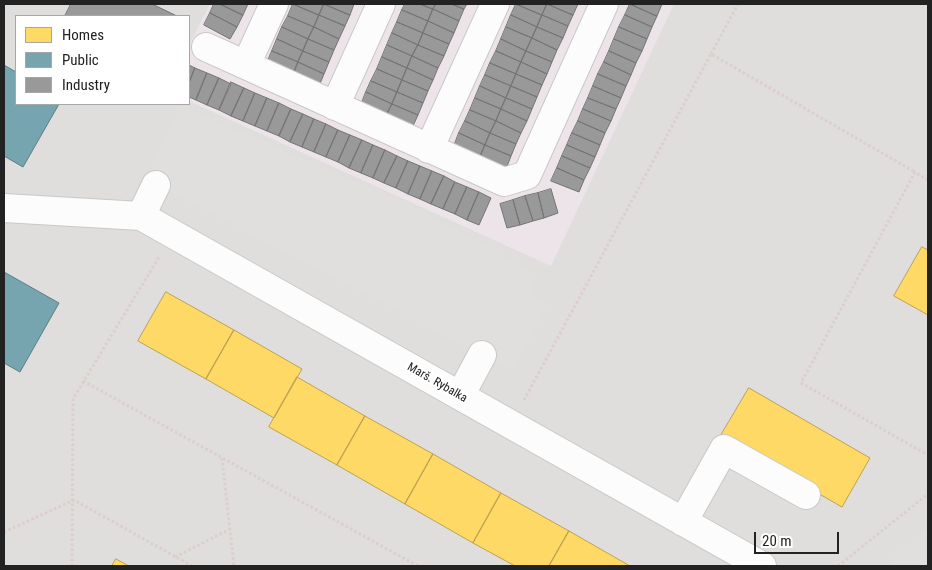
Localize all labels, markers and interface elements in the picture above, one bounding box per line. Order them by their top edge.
legend [15,15,190,105]
text: Homes [62,26,104,44]
text: Public [62,51,99,69]
text: Industry [62,76,110,94]
street label: Marš. Rybalka [404,360,470,406]
scale bar [757,522,842,554]
text: 20 m [762,532,792,550]

